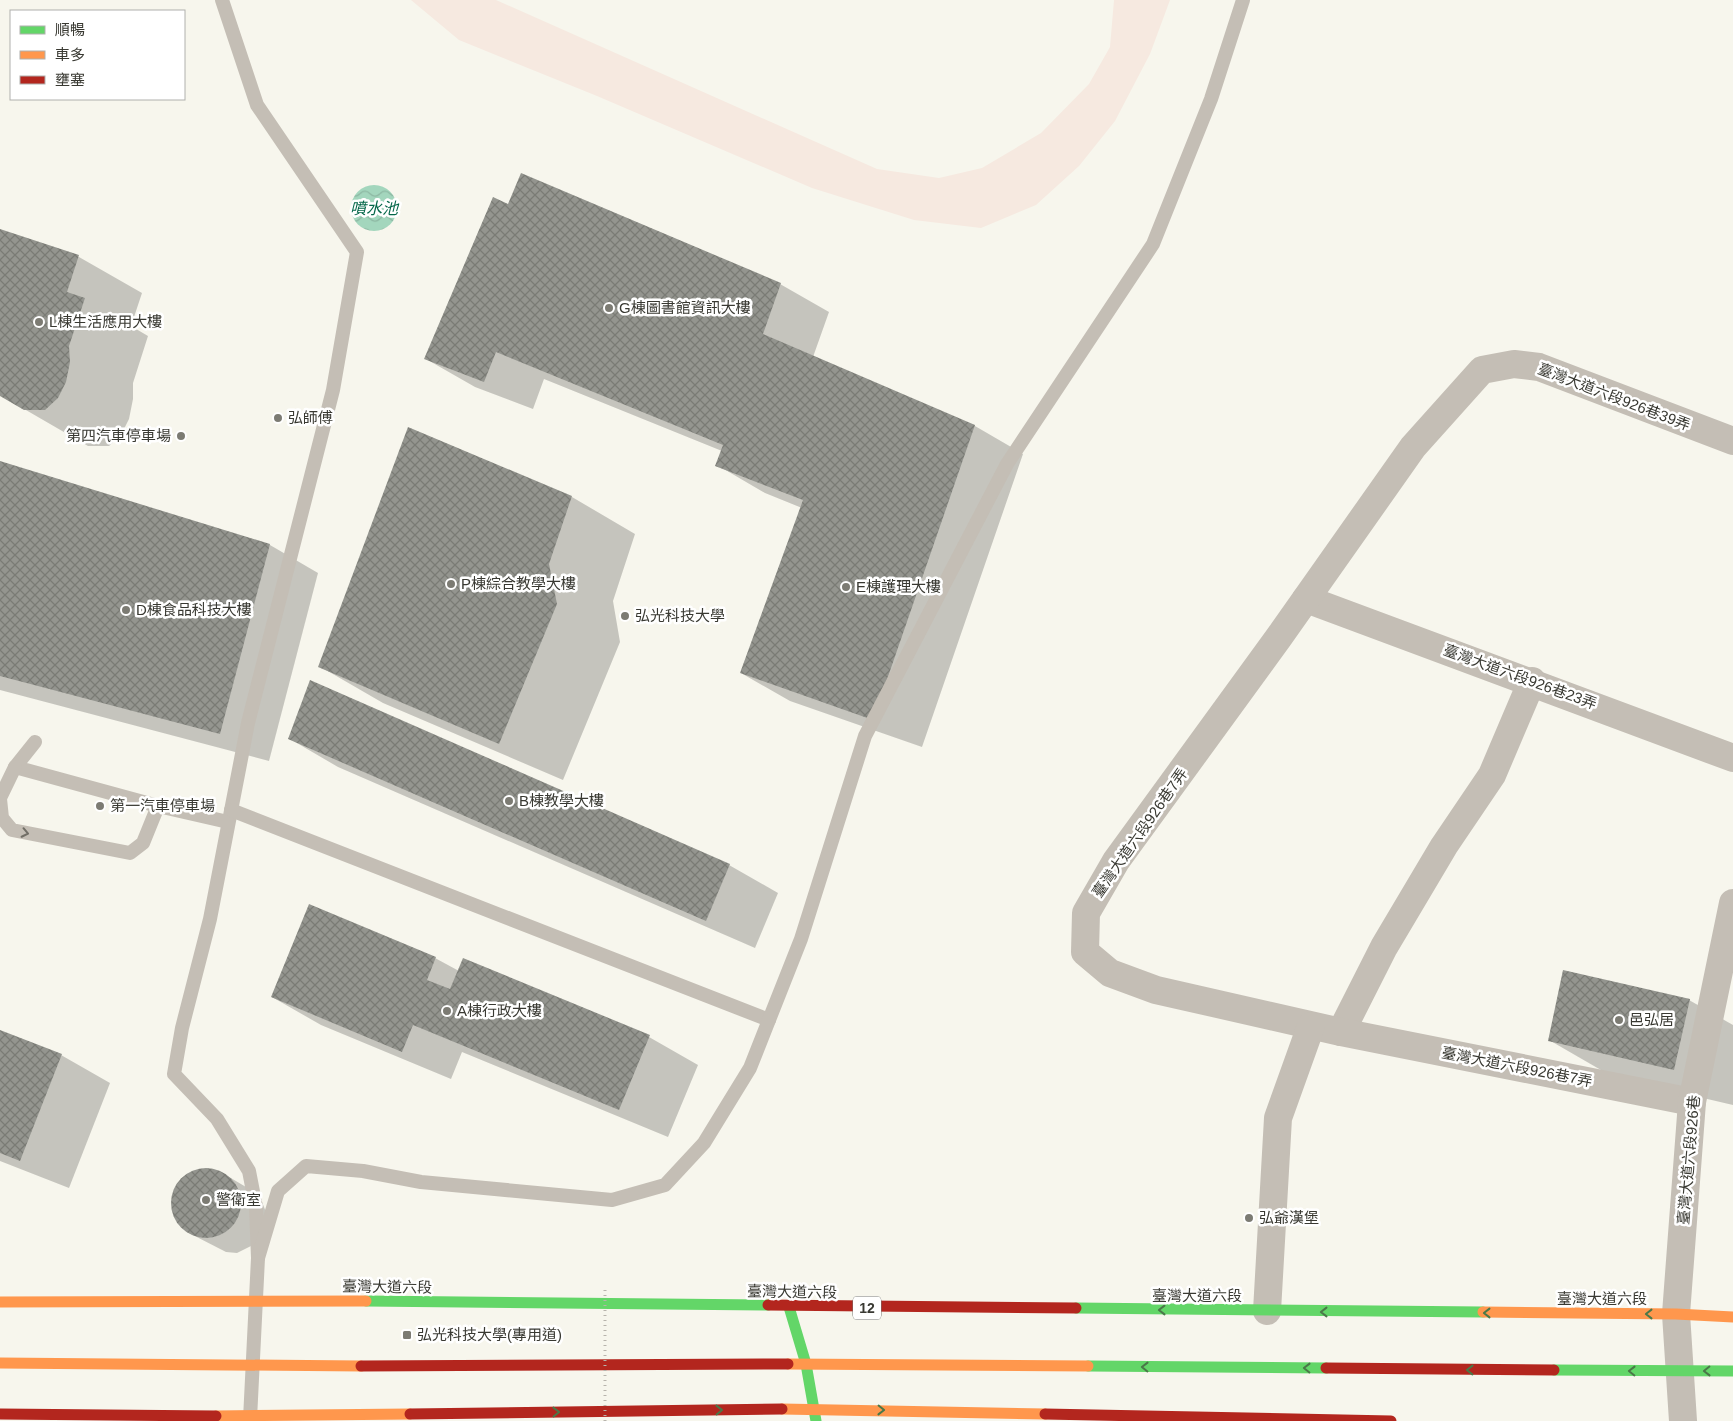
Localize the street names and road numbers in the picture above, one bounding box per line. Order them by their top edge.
street label: 臺灣大道六段926巷39弄 [1536,360,1693,433]
street label: 臺灣大道六段926巷23弄 [1441,641,1599,712]
street label: 臺灣大道六段926巷7弄 [1089,765,1191,900]
street label: 臺灣大道六段926巷7弄 [1440,1044,1594,1089]
street label: 臺灣大道六段926巷 [1674,1094,1703,1225]
street label: 臺灣大道六段 [342,1277,432,1296]
street label: 臺灣大道六段 [747,1282,837,1301]
street label: 臺灣大道六段 [1152,1287,1242,1304]
street label: 臺灣大道六段 [1557,1290,1647,1307]
road number: 12 [853,1296,881,1320]

